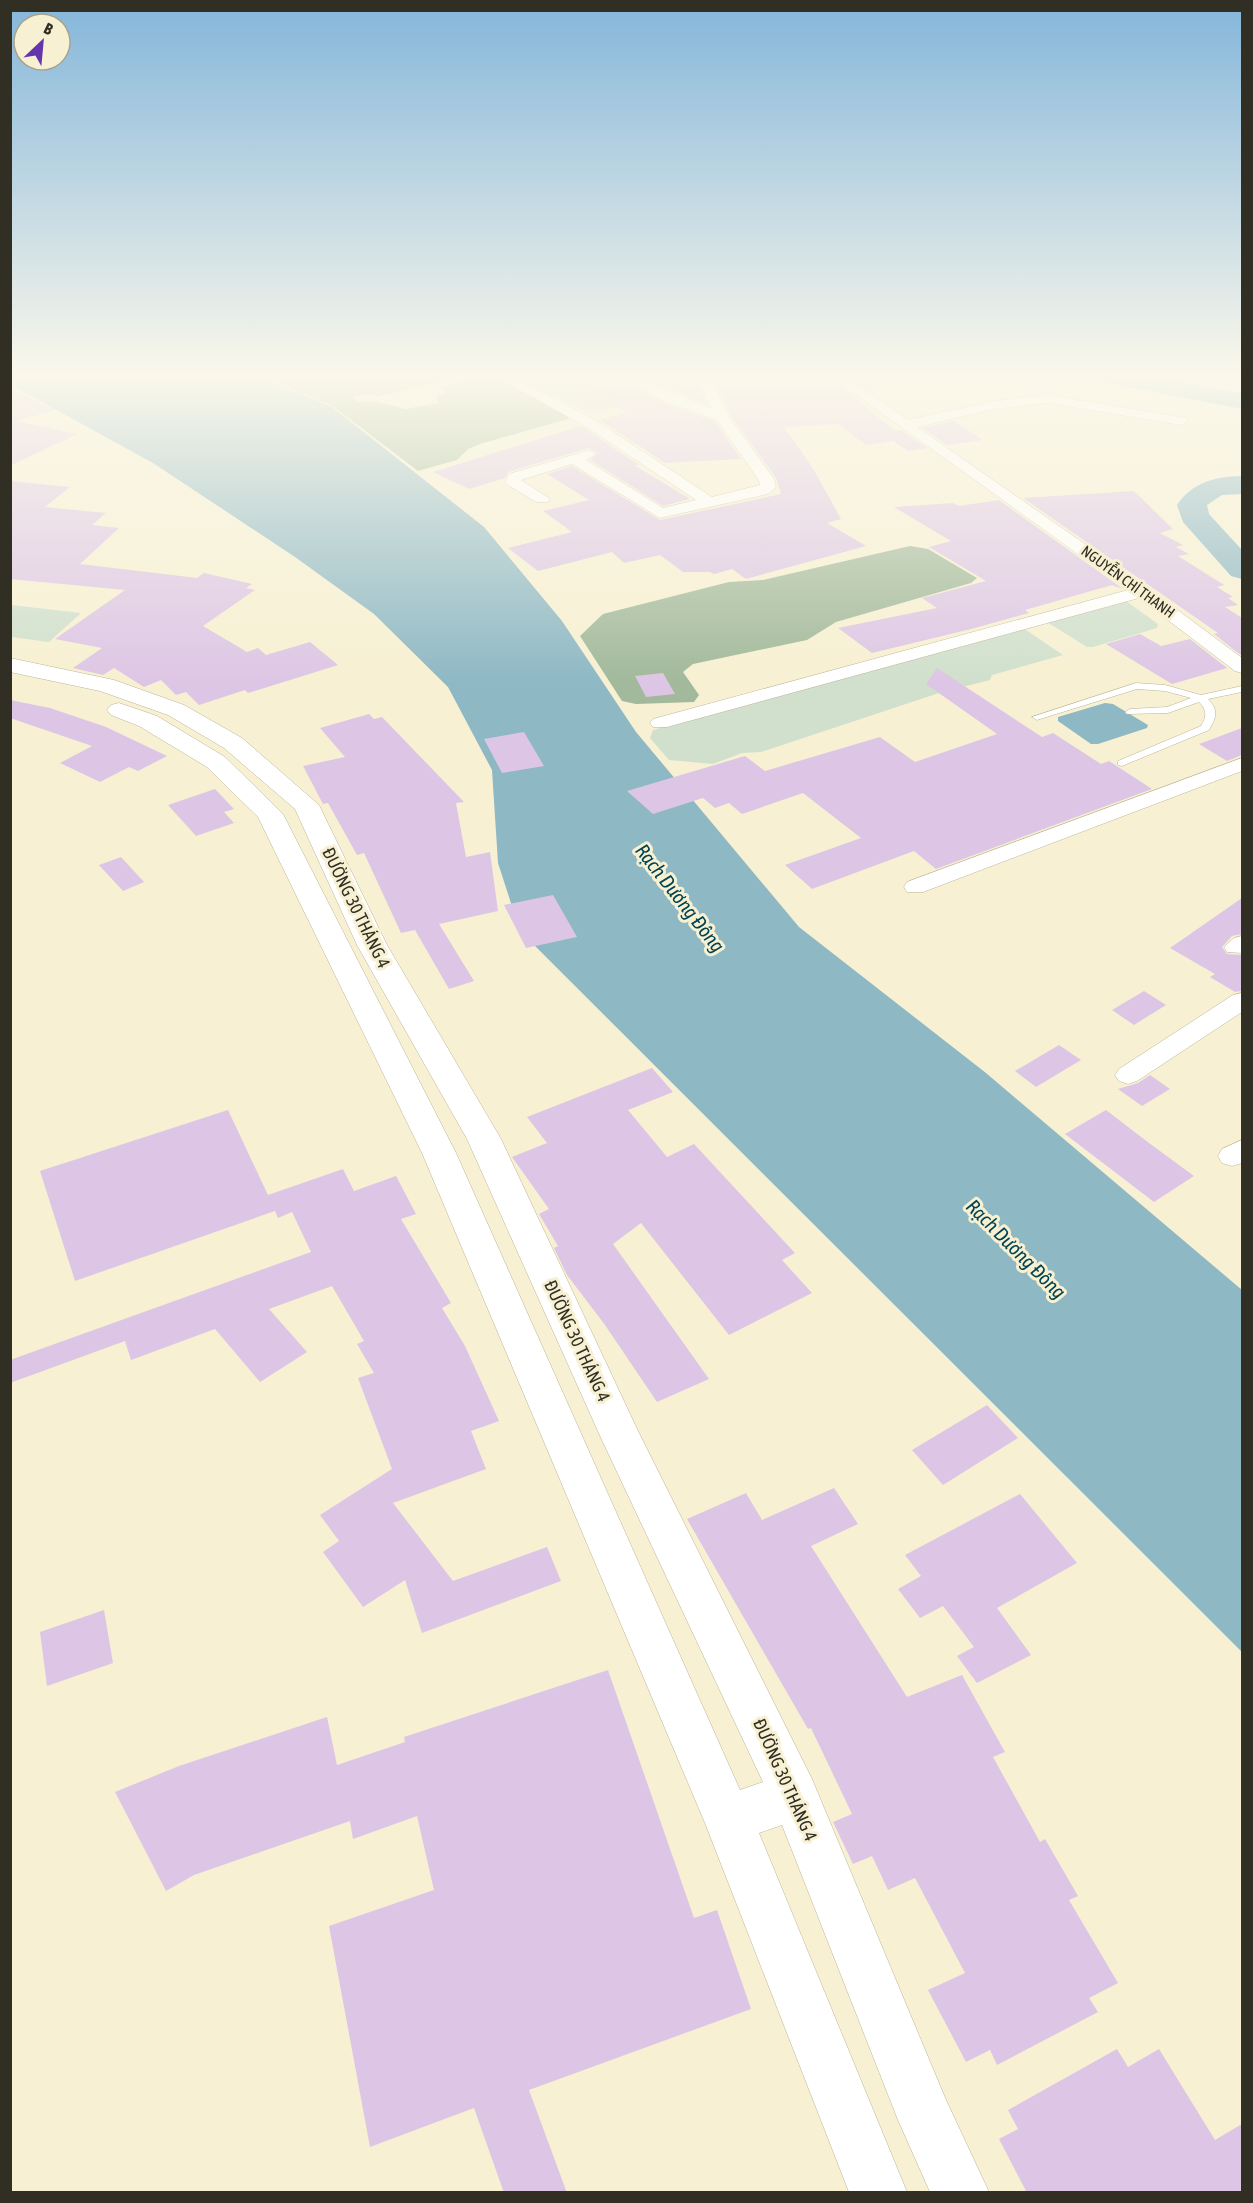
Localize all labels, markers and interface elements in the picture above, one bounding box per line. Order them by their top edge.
north arrow [12,12,72,72]
text: B [41,19,56,38]
street label: NGUYỄN CHÍ THANH [1078,541,1179,621]
water label: Rạch Dương Đông [631,839,730,956]
street label: ĐƯỜNG 30 THÁNG 4 [318,844,395,971]
water label: Rạch Dương Đông [962,1194,1071,1303]
street label: ĐƯỜNG 30 THÁNG 4 [540,1277,615,1405]
street label: ĐƯỜNG 30 THÁNG 4 [749,1715,822,1844]

